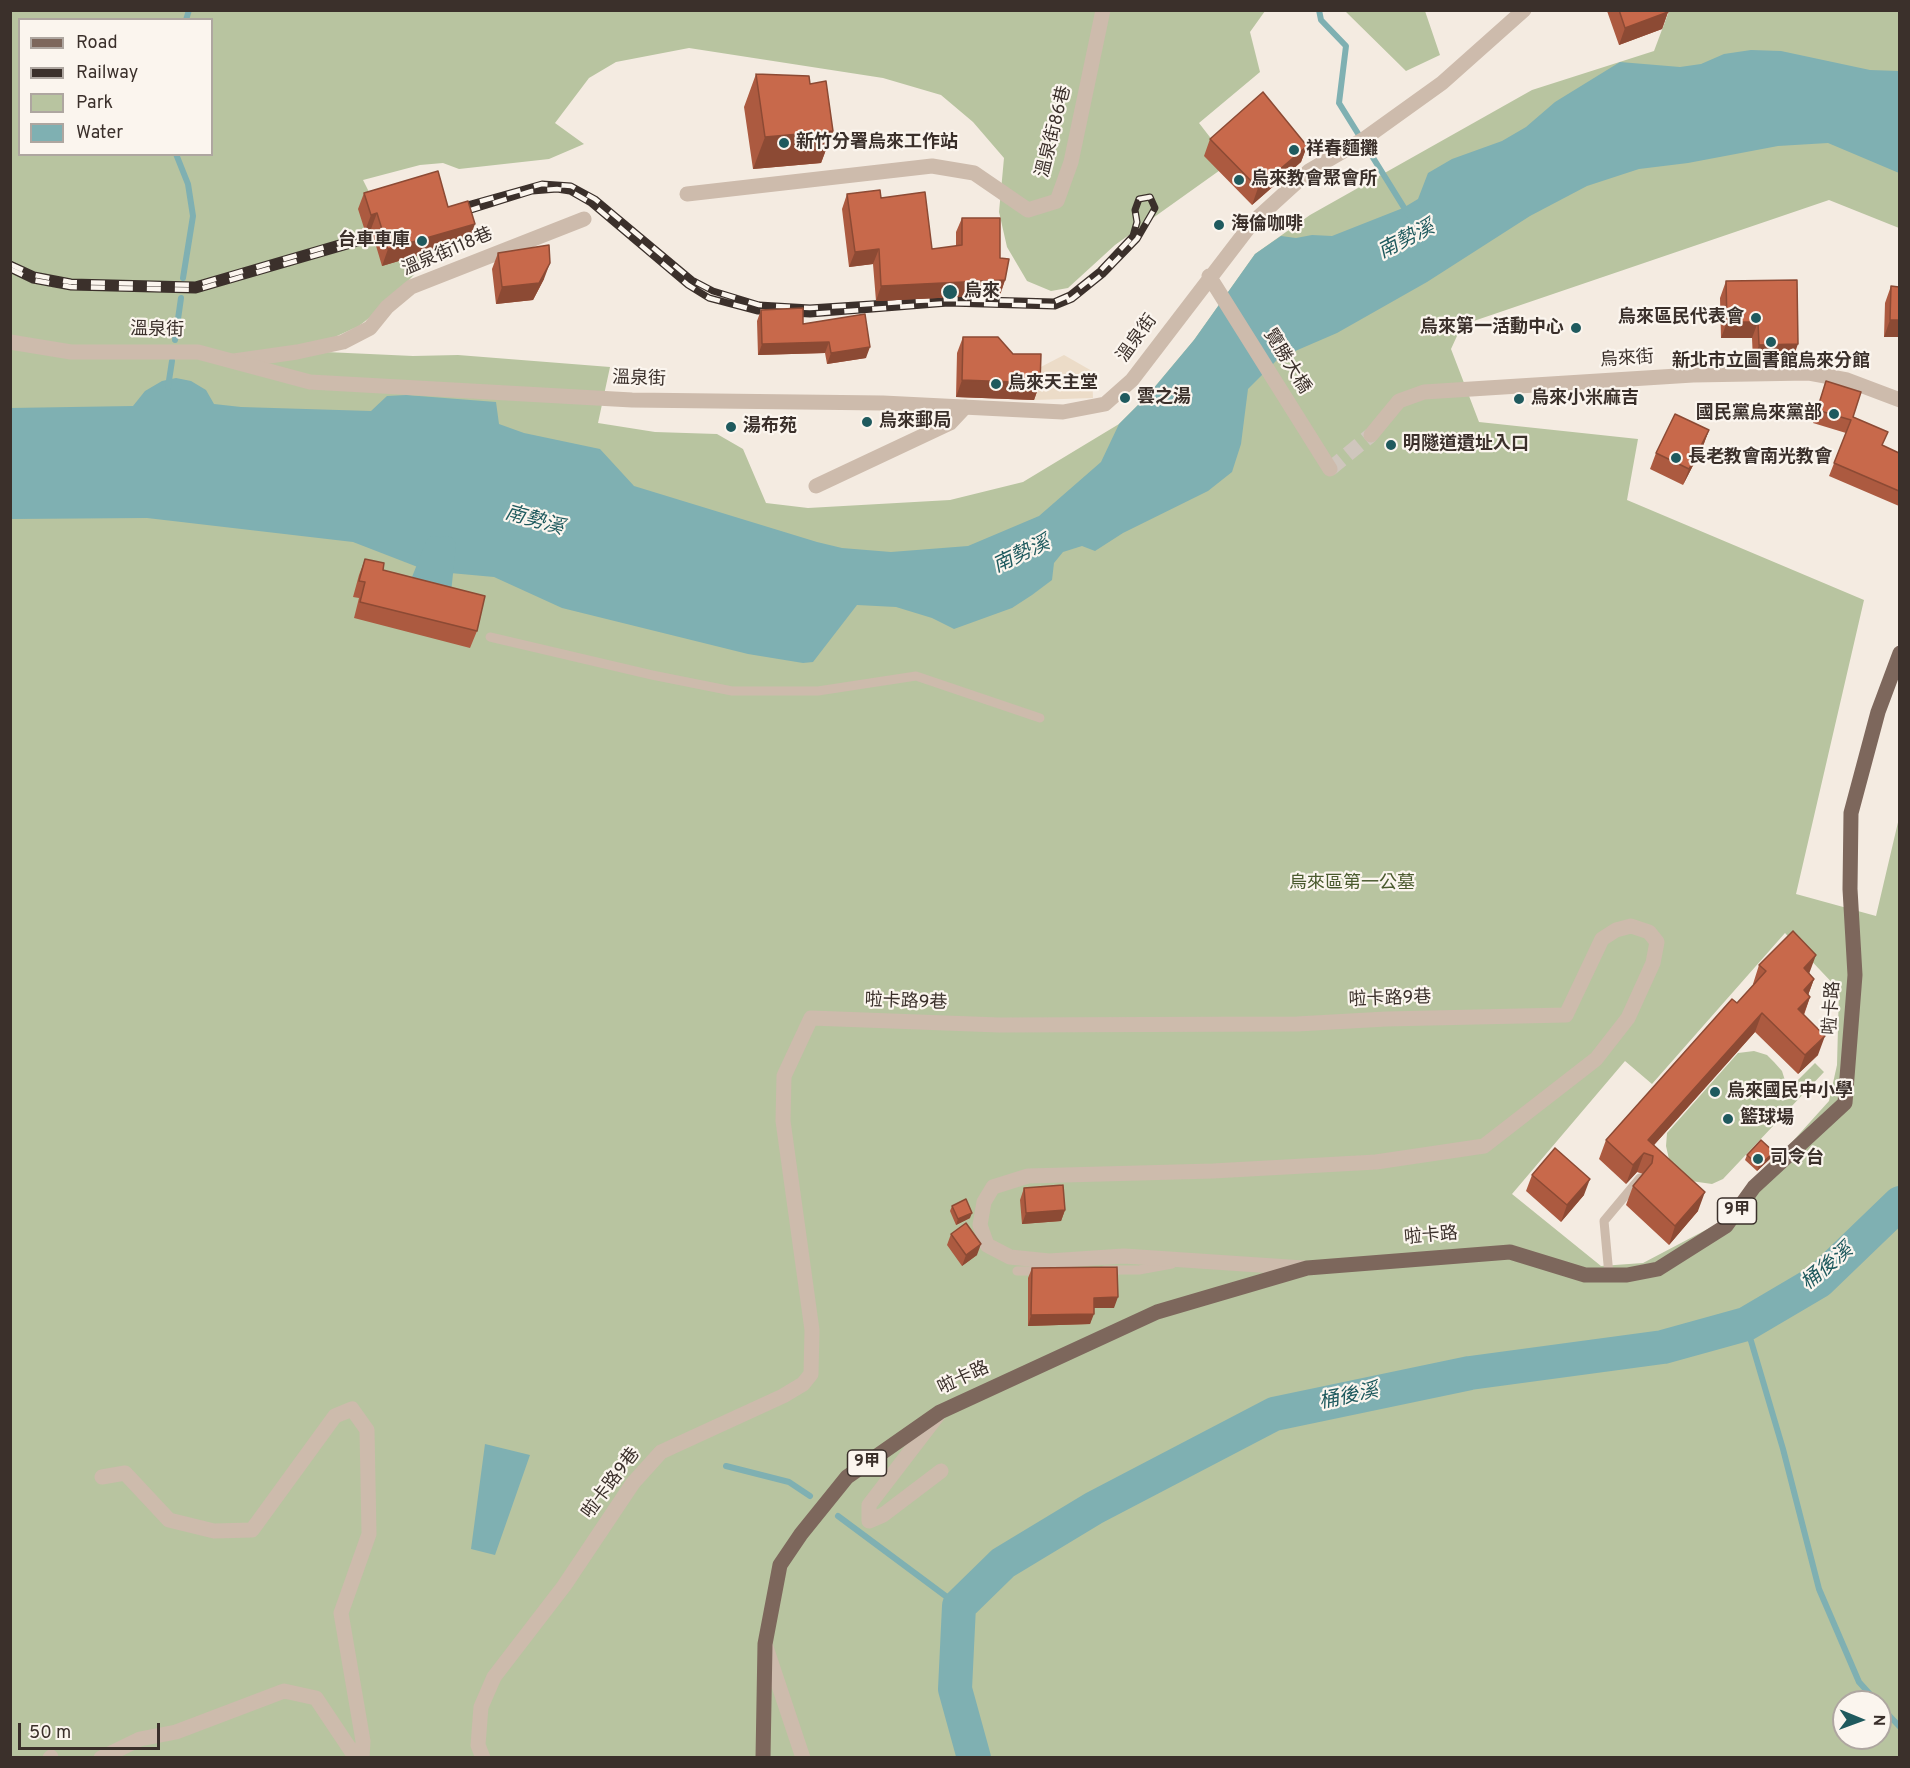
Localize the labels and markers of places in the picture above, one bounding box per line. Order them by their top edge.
place label: 新竹分署烏來工作站 [796,132,958,154]
marker: 新竹分署烏來工作站 [777,136,791,150]
place label: 祥春麵攤 [1306,139,1378,161]
marker: 祥春麵攤 [1287,143,1301,157]
place label: 烏來教會聚會所 [1251,169,1377,191]
marker: 烏來教會聚會所 [1232,173,1246,187]
place label: 海倫咖啡 [1231,214,1303,236]
marker: 海倫咖啡 [1212,218,1226,232]
place label: 台車車庫 [338,230,410,252]
marker: 台車車庫 [415,234,429,248]
place label: 烏來 [964,281,1000,303]
marker: 烏來 [941,283,959,301]
place label: 烏來區民代表會 [1618,307,1744,329]
marker: 烏來區民代表會 [1749,311,1763,325]
place label: 烏來第一活動中心 [1420,317,1564,339]
marker: 烏來第一活動中心 [1569,321,1583,335]
marker: 新北市立圖書館烏來分館 [1764,335,1778,349]
place label: 新北市立圖書館烏來分館 [1672,351,1870,373]
place label: 烏來天主堂 [1008,373,1098,395]
marker: 烏來天主堂 [989,377,1003,391]
place label: 雲之湯 [1137,387,1191,409]
place label: 烏來小米麻吉 [1531,388,1639,410]
marker: 雲之湯 [1118,391,1132,405]
marker: 烏來小米麻吉 [1512,392,1526,406]
place label: 國民黨烏來黨部 [1696,403,1822,425]
marker: 國民黨烏來黨部 [1827,407,1841,421]
place label: 烏來郵局 [879,411,951,433]
marker: 烏來郵局 [860,415,874,429]
place label: 湯布苑 [743,416,797,438]
marker: 湯布苑 [724,420,738,434]
place label: 明隧道遺址入口 [1403,434,1529,456]
marker: 明隧道遺址入口 [1384,438,1398,452]
place label: 長老教會南光教會 [1688,447,1832,469]
marker: 長老教會南光教會 [1669,451,1683,465]
place label: 烏來國民中小學 [1727,1081,1853,1103]
marker: 烏來國民中小學 [1708,1085,1722,1099]
place label: 籃球場 [1740,1108,1794,1130]
marker: 籃球場 [1721,1112,1735,1126]
place label: 司令台 [1770,1148,1824,1170]
marker: 司令台 [1751,1152,1765,1166]

